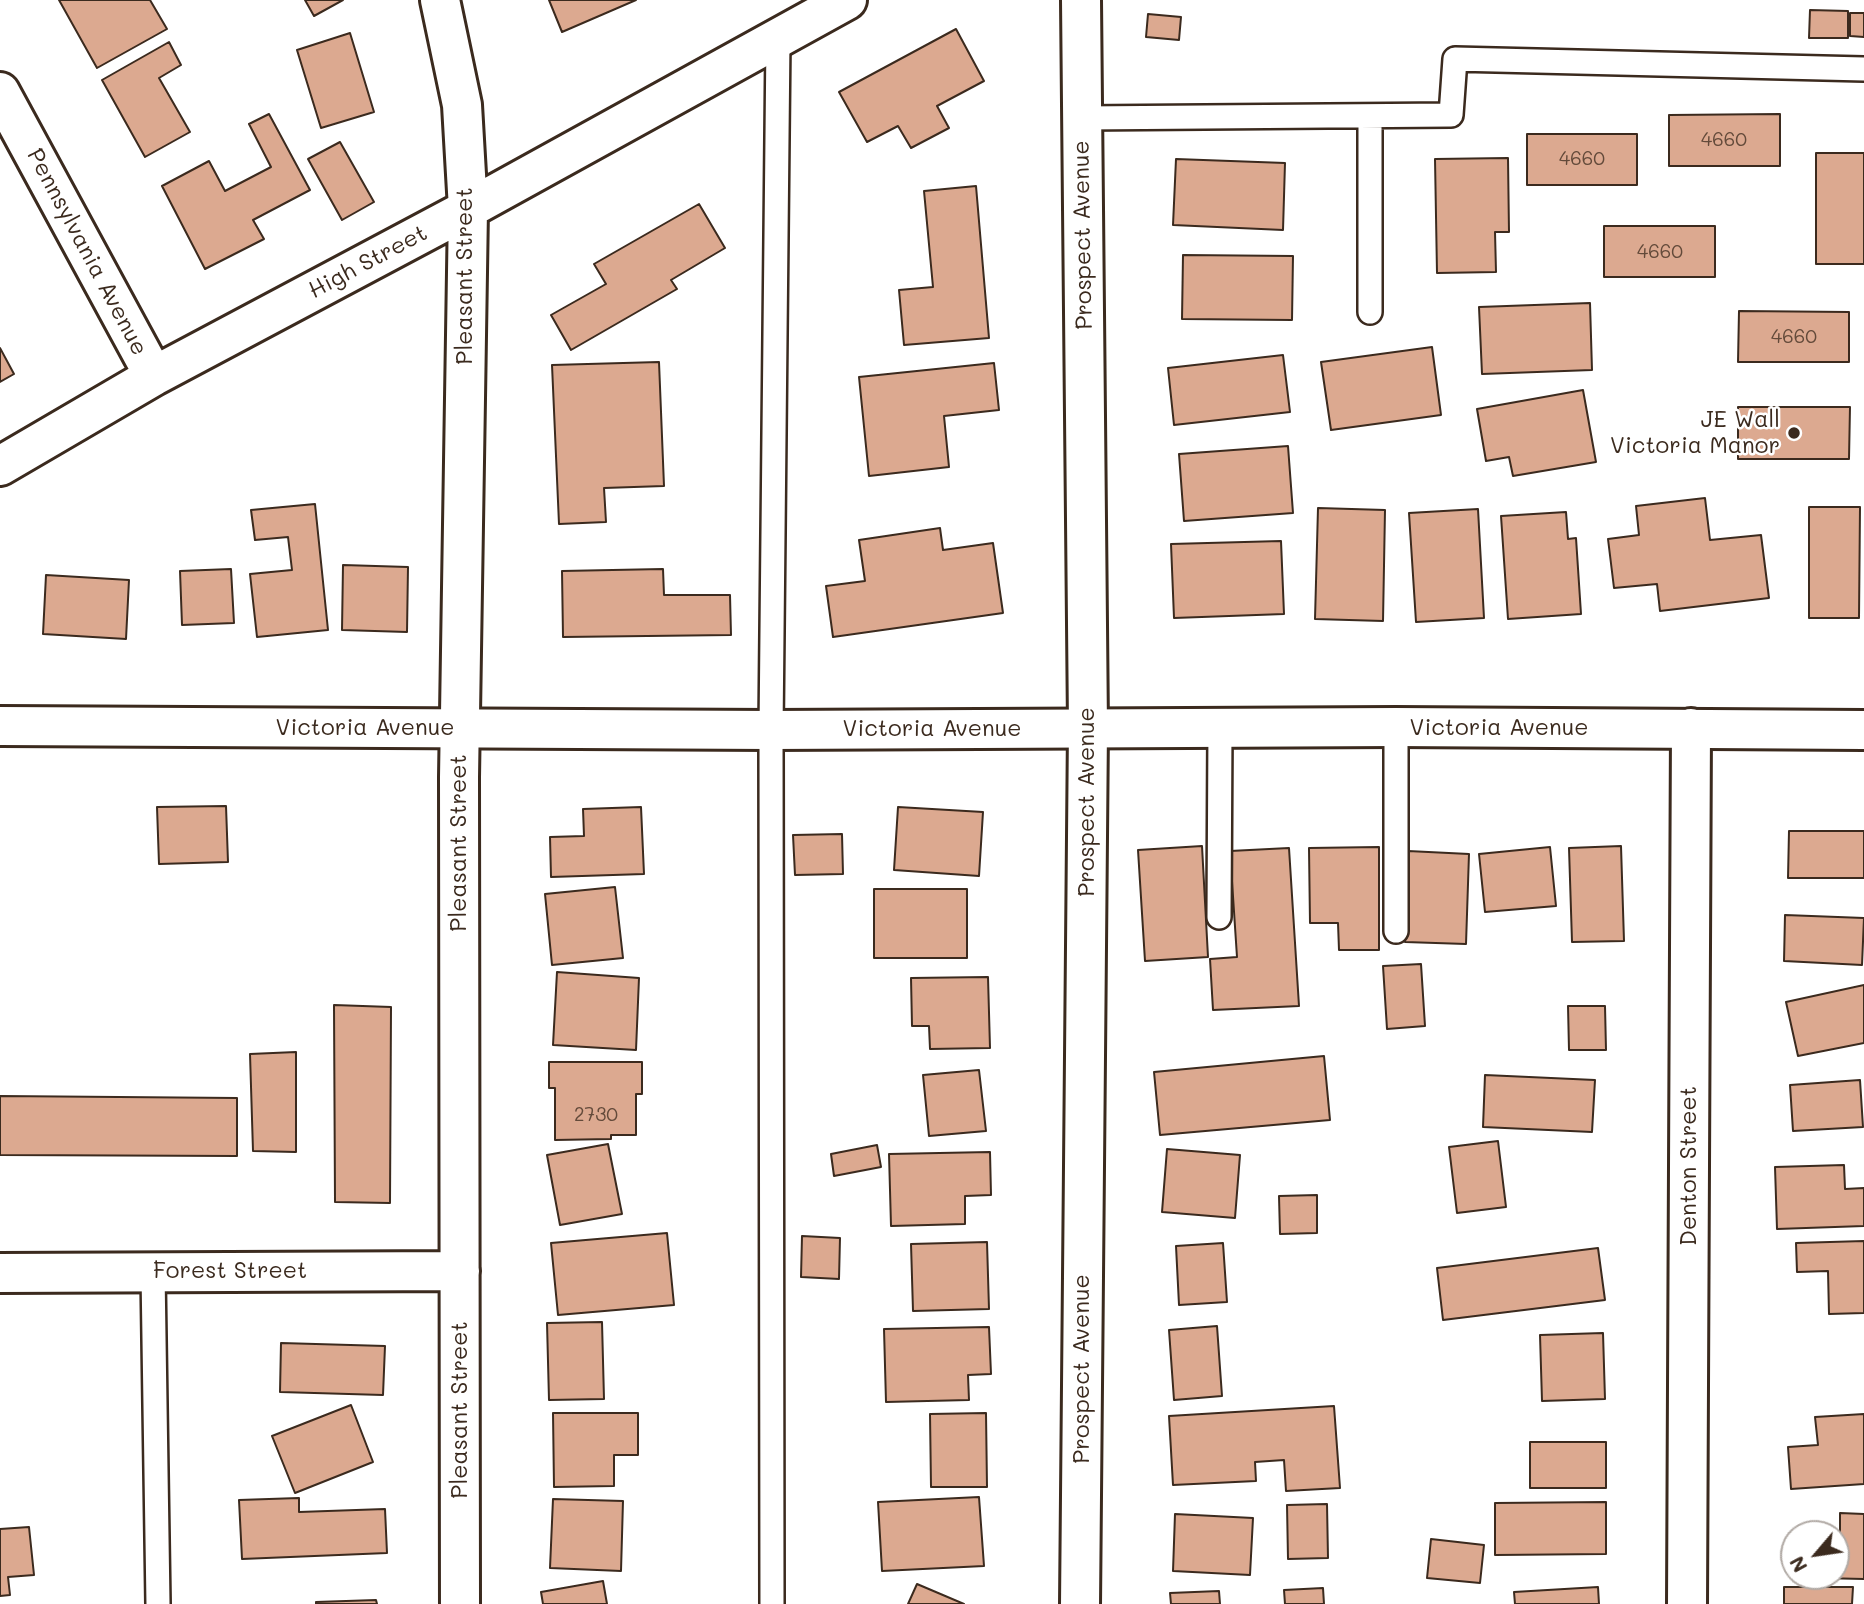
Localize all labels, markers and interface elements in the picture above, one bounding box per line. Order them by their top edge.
house number: 4660 [1701,129,1747,151]
street label: Prospect Avenue [1068,140,1098,330]
street label: Pennsylvania Avenue [21,144,153,360]
house number: 4660 [1559,148,1605,170]
street label: Pleasant Street [451,187,479,365]
street label: High Street [304,219,432,305]
house number: 4660 [1637,241,1683,263]
house number: 4660 [1771,326,1817,348]
place label: JE Wall Victoria Manor [1610,406,1780,460]
marker: JE Wall Victoria Manor [1786,425,1802,441]
street label: Prospect Avenue [1073,707,1101,897]
street label: Victoria Avenue [276,714,454,742]
street label: Victoria Avenue [1410,714,1588,742]
street label: Victoria Avenue [843,715,1021,743]
street label: Pleasant Street [445,754,473,932]
street label: Denton Street [1675,1086,1703,1246]
house number: 2730 [574,1104,618,1126]
street label: Forest Street [153,1257,307,1285]
street label: Prospect Avenue [1068,1274,1096,1464]
street label: Pleasant Street [446,1321,474,1499]
north arrow [1780,1520,1850,1590]
text: N [1784,1552,1812,1577]

